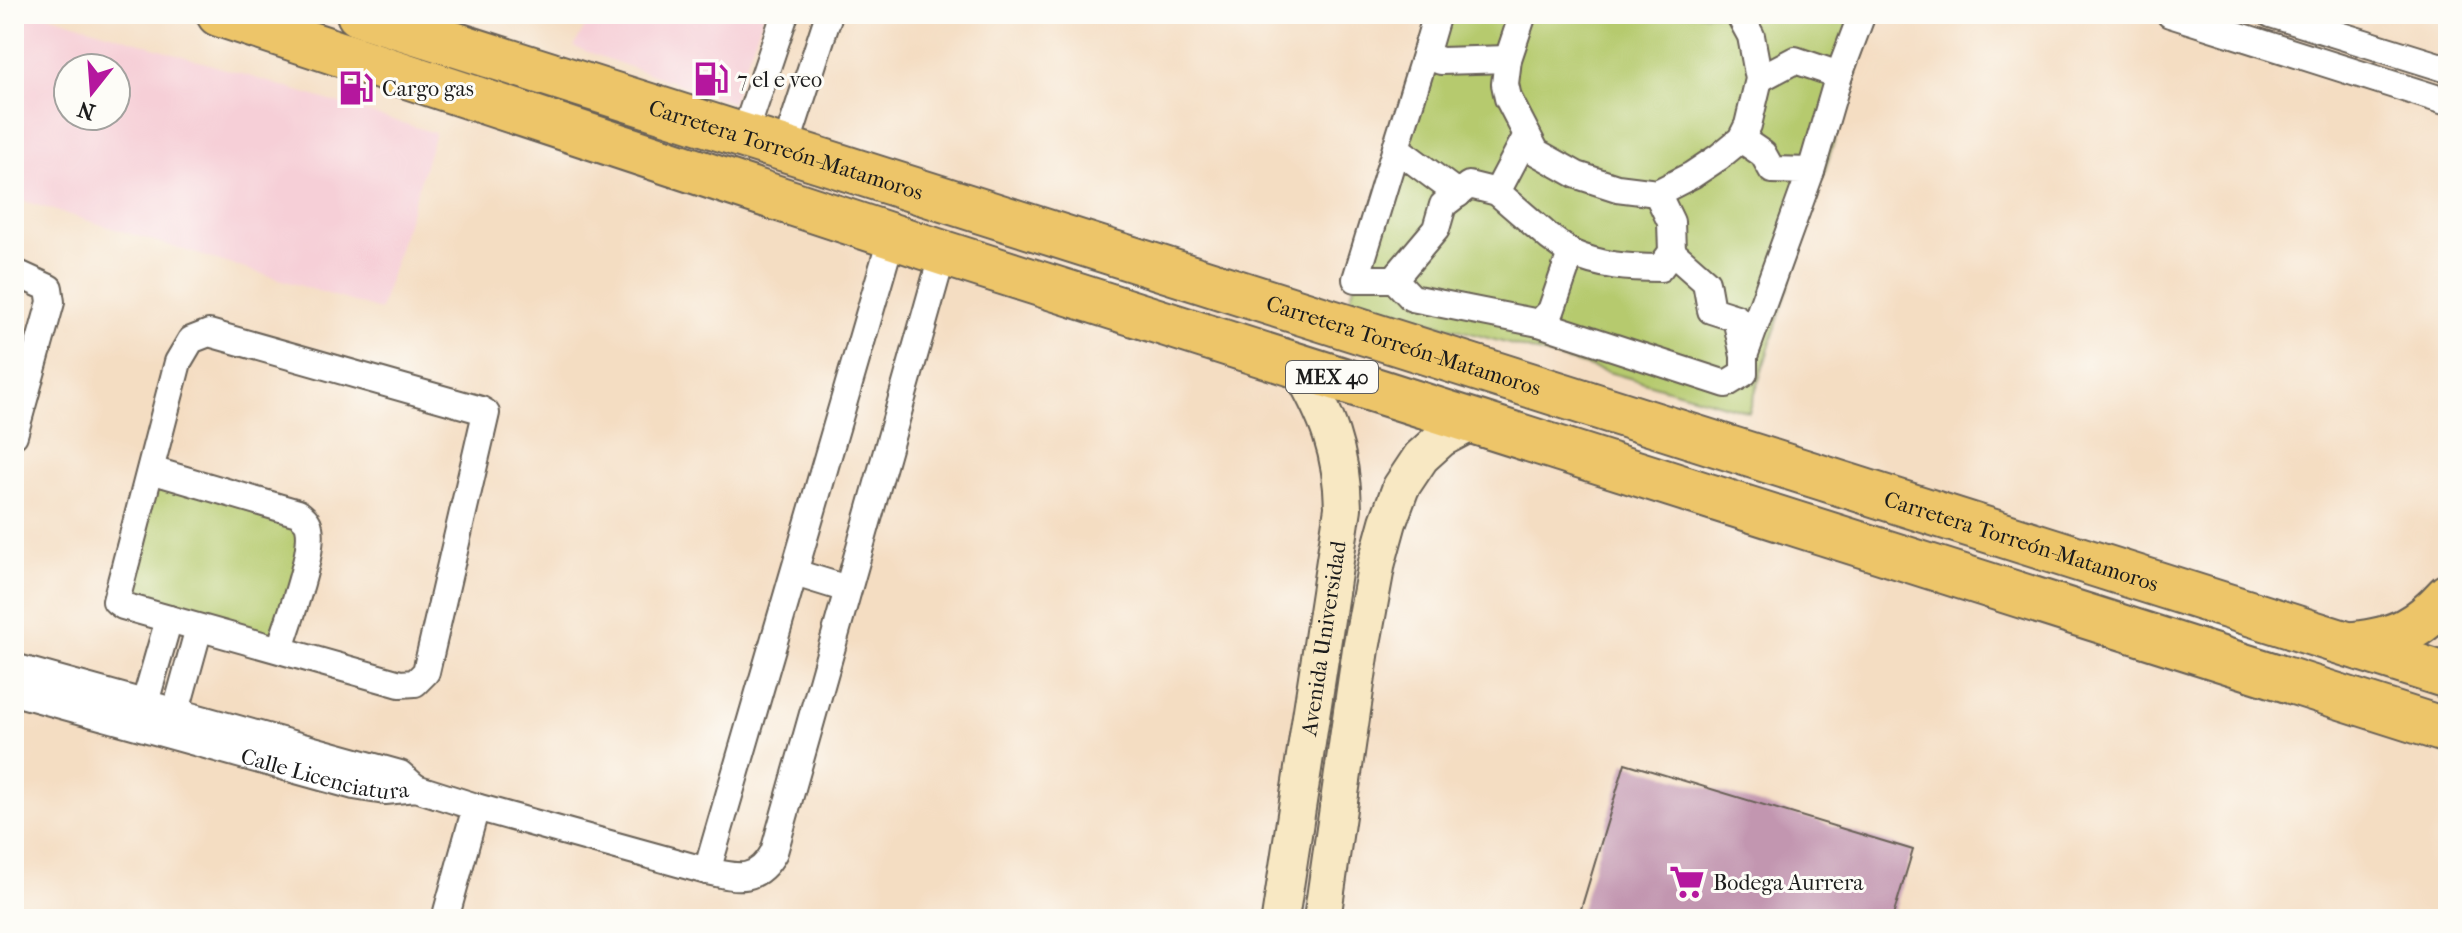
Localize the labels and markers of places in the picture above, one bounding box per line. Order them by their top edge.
fuel station icon: 7 el e veo [692,60,730,98]
place label: 7 el e veo [737,67,822,93]
fuel station icon: Cargo gas [337,69,375,107]
place label: Cargo gas [382,76,474,102]
supermarket icon: Bodega Aurrera [1668,863,1706,901]
place label: Bodega Aurrera [1713,870,1864,896]

